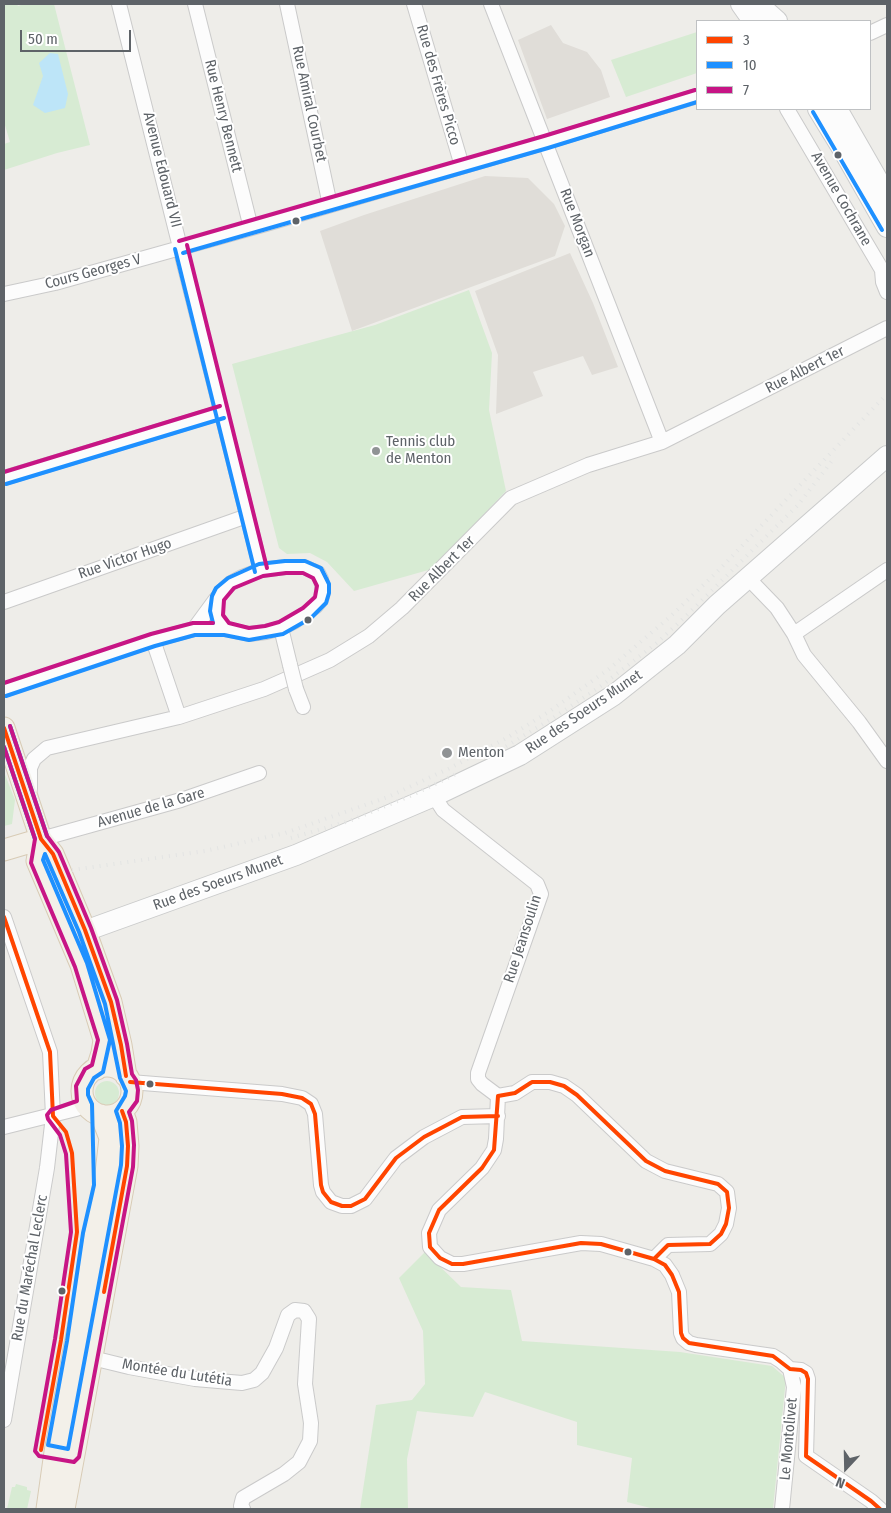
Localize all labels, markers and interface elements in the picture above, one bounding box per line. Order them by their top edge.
scale bar [22,20,134,52]
legend [696,20,871,110]
street label: Rue des Frères Picco [412,23,464,147]
text: 50 m [28,30,58,48]
text: 3 [743,31,750,49]
street label: Rue Amiral Courbet [288,44,330,164]
text: 10 [743,56,757,74]
street label: Rue Henry Bennett [200,58,246,174]
text: 7 [743,81,749,99]
street label: Avenue Edouard VII [139,110,185,230]
street label: Avenue Cochrane [807,149,875,249]
unlabelled marker [833,150,843,160]
street label: Rue Morgan [556,186,598,260]
unlabelled marker [291,216,301,226]
street label: Cours Georges V [43,251,143,293]
street label: Rue Albert 1er [762,342,848,398]
place label: Tennis club de Menton [386,433,455,468]
marker: Tennis club de Menton [370,445,382,457]
street label: Rue Albert 1er [405,532,479,606]
street label: Rue Victor Hugo [76,535,174,583]
unlabelled marker [303,615,313,625]
street label: Rue des Soeurs Munet [522,666,646,758]
place label: Menton [458,744,504,762]
marker: Menton [440,746,454,760]
street label: Avenue de la Gare [95,784,207,832]
street label: Rue des Soeurs Munet [151,851,285,915]
street label: Rue Jeansoulin [500,893,546,985]
unlabelled marker [145,1079,155,1089]
street label: Rue du Maréchal Leclerc [8,1193,52,1343]
unlabelled marker [623,1247,633,1257]
unlabelled marker [57,1286,67,1296]
street label: Montée du Lutétia [121,1355,233,1391]
street label: Le Montolivet [776,1397,802,1481]
north arrow [821,1443,871,1493]
text: N [833,1473,847,1492]

